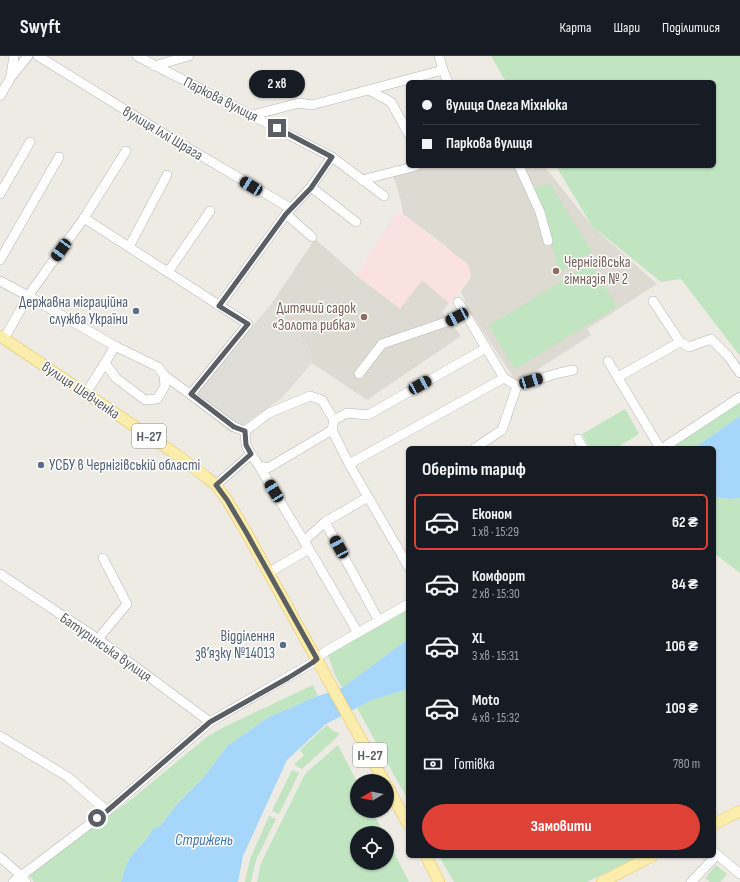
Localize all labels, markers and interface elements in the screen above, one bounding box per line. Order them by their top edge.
text: Swyft [20,16,61,39]
text: Карта [560,19,591,36]
text: Шари [613,19,640,36]
text: Поділитися [662,19,720,36]
callout: 2 хв [249,70,305,98]
street label: Паркова вулиця [180,73,261,126]
text: 2 хв [268,76,286,92]
text: вулиця Олега Міхнюка [446,96,568,115]
street label: вулиця Іллі Шрага [119,102,207,165]
route end [268,119,286,137]
text: Паркова вулиця [446,134,532,153]
car [238,175,264,197]
car [49,237,73,263]
place label: Чернігівська гімназія № 2 [564,253,631,289]
marker: Чернігівська гімназія № 2 [551,266,561,276]
place label: Державна міграційна служба України [19,293,128,329]
place label: Дитячий садок «Золота рибка» [272,299,356,335]
marker: Державна міграційна служба України [131,306,141,316]
car [444,306,470,328]
marker: Дитячий садок «Золота рибка» [359,312,369,322]
street label: вулиця Шевченка [38,357,124,424]
car [518,372,544,390]
car [407,374,433,396]
road number: Н-27 [132,424,166,448]
place label: УСБУ в Чернігівській області [49,456,201,475]
text: Оберіть тариф [422,459,526,480]
marker: УСБУ в Чернігівській області [36,460,46,470]
car [263,478,285,504]
icon: car [424,504,460,540]
text: Економ [472,505,512,524]
text: 62 ₴ [672,513,698,532]
text: 1 хв · 15:29 [472,524,519,540]
car [328,534,350,560]
icon: car [424,566,460,602]
text: Комфорт [472,567,525,586]
text: 84 ₴ [671,575,698,594]
text: 2 хв · 15:30 [472,586,520,602]
street label: Батуринська вулиця [56,609,155,686]
place label: Відділення зв’язку №14013 [195,627,275,663]
icon: car [424,628,460,664]
text: XL [472,629,485,648]
text: 106 ₴ [666,637,698,656]
marker: Відділення зв’язку №14013 [278,640,288,650]
text: 3 хв · 15:31 [472,648,519,664]
icon: car [424,690,460,726]
text: Moto [472,691,499,710]
text: 109 ₴ [666,699,698,718]
text: 4 хв · 15:32 [472,710,520,726]
road number: Н-27 [353,743,387,767]
icon: cash [422,753,444,775]
text: Готівка [454,755,495,774]
text: 780 m [673,756,700,772]
north arrow [350,774,394,818]
map controls [350,774,394,870]
button: Замовити [422,804,700,850]
route start [88,809,106,827]
button: locate [350,826,394,870]
water label: Стрижень [175,831,233,850]

